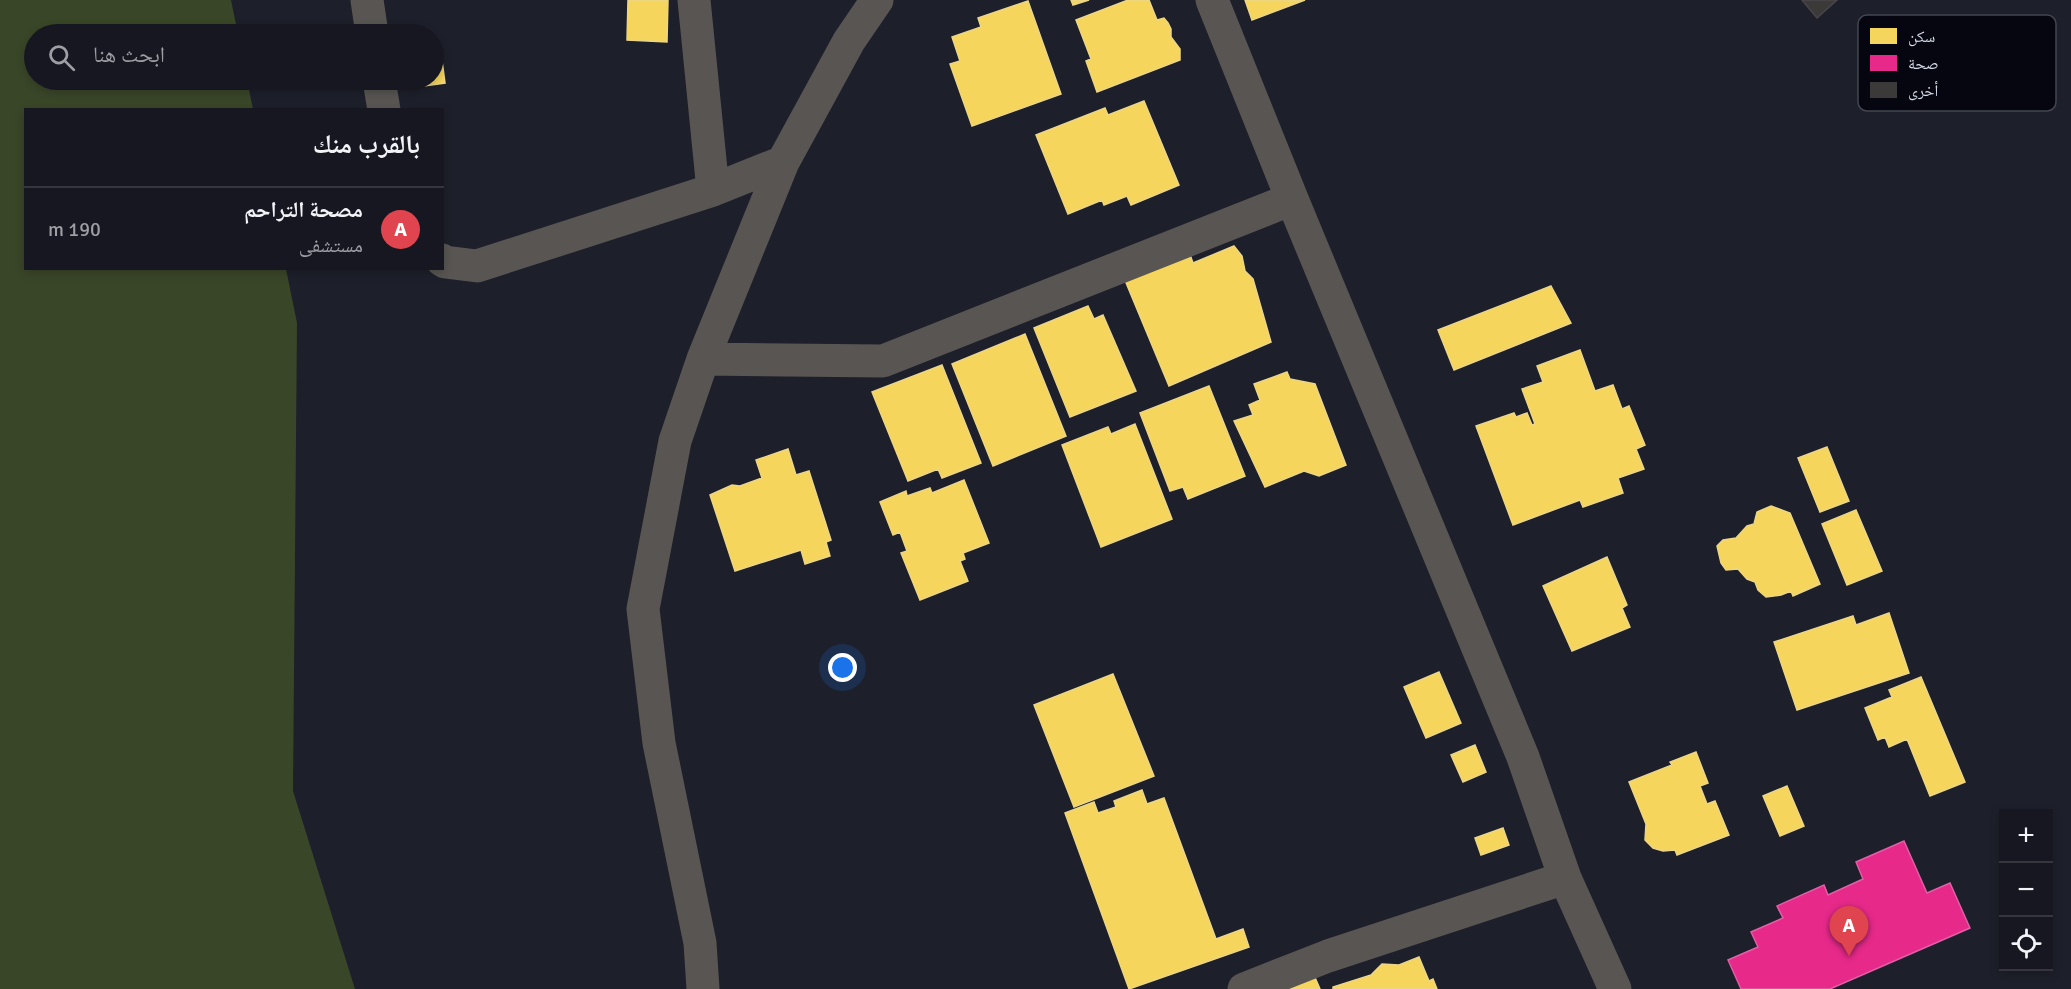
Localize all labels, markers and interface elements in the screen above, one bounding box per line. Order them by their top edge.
legend [1858,15,2056,111]
search box [24,24,444,90]
text: سكن [1908,27,1935,47]
icon: search [45,41,78,74]
text: ابحث هنا [93,41,165,68]
text: صحة [1908,54,1938,74]
text: أخرى [1908,81,1938,101]
text: بالقرب منك [313,129,420,161]
text: مصحة التراحم [244,196,363,223]
text: 190 m [48,217,101,242]
text: A [394,217,407,242]
text: مستشفى [299,233,363,258]
your location [828,653,857,682]
map controls [1999,809,2053,971]
button: + [1999,809,2053,863]
button: − [1999,863,2053,917]
pin: A [1830,906,1868,956]
button: locate [1999,917,2053,971]

